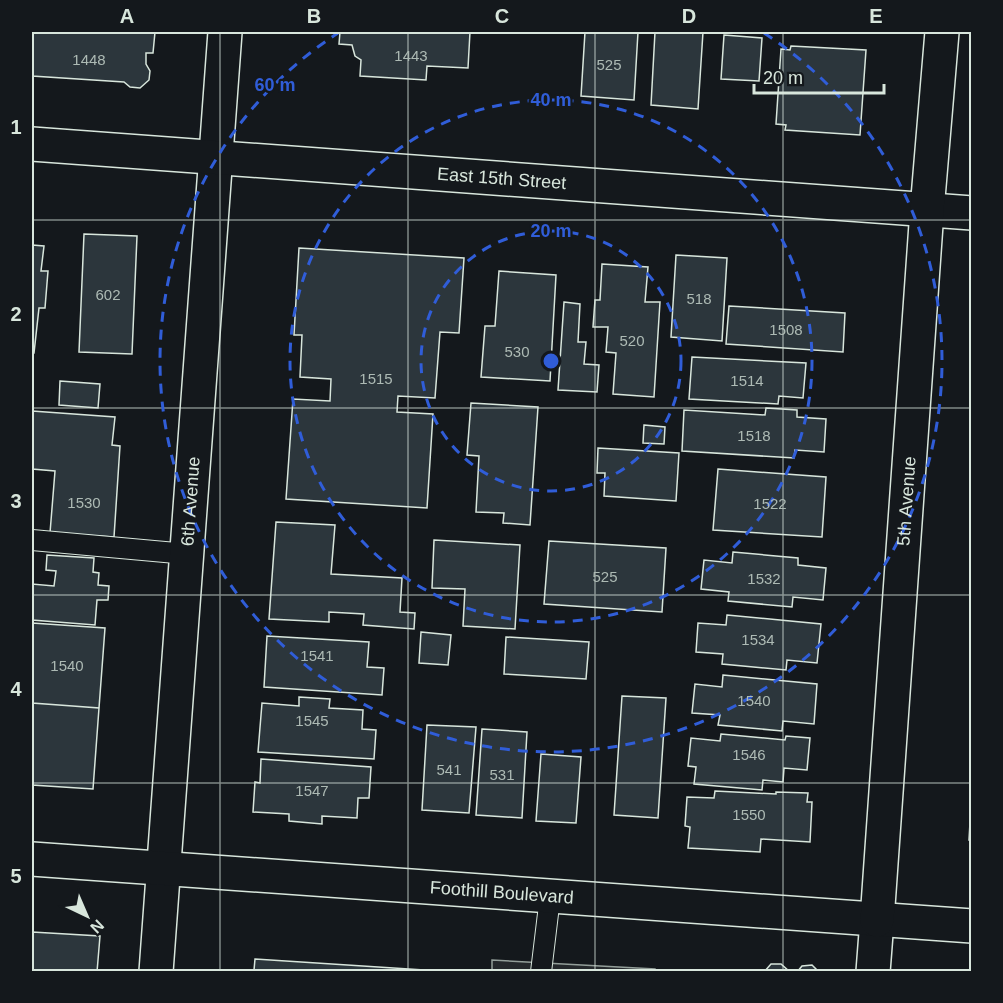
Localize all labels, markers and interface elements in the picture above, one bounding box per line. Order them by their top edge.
text: A [120,5,134,27]
text: B [307,5,321,27]
text: C [495,5,509,27]
text: D [682,5,696,27]
text: E [869,5,883,27]
house number: 1443 [394,47,428,64]
house number: 1448 [72,51,106,68]
house number: 525 [596,56,622,73]
scale bar [754,57,884,95]
text: 20 m [763,68,803,88]
text: 60 m [254,75,296,95]
text: 40 m [530,90,572,110]
text: 1 [10,116,22,138]
street label: East 15th Street [437,164,567,193]
text: 20 m [530,221,572,241]
house number: 602 [95,286,121,303]
house number: 518 [686,290,712,307]
text: 2 [10,303,22,325]
house number: 1508 [769,321,803,338]
house number: 520 [619,332,645,349]
house number: 530 [504,343,530,360]
centre of rings [541,351,561,371]
house number: 1515 [359,370,393,387]
house number: 1514 [730,372,764,389]
house number: 1518 [737,427,771,444]
street label: 6th Avenue [177,456,204,547]
street label: 5th Avenue [893,456,920,547]
text: 3 [10,490,22,512]
house number: 1530 [67,494,101,511]
house number: 1522 [753,495,787,512]
house number: 525 [592,568,618,585]
house number: 1532 [747,570,781,587]
house number: 1534 [741,631,775,648]
house number: 1541 [300,647,334,664]
house number: 1540 [50,657,84,674]
text: 4 [10,678,22,700]
house number: 1540 [737,692,771,709]
house number: 1545 [295,712,329,729]
house number: 1546 [732,746,766,763]
house number: 541 [436,761,462,778]
house number: 531 [489,766,515,783]
house number: 1547 [295,782,329,799]
house number: 1550 [732,806,766,823]
text: 5 [10,865,22,887]
street label: Foothill Boulevard [429,877,574,908]
north arrow [57,886,117,946]
text: N [87,916,107,937]

